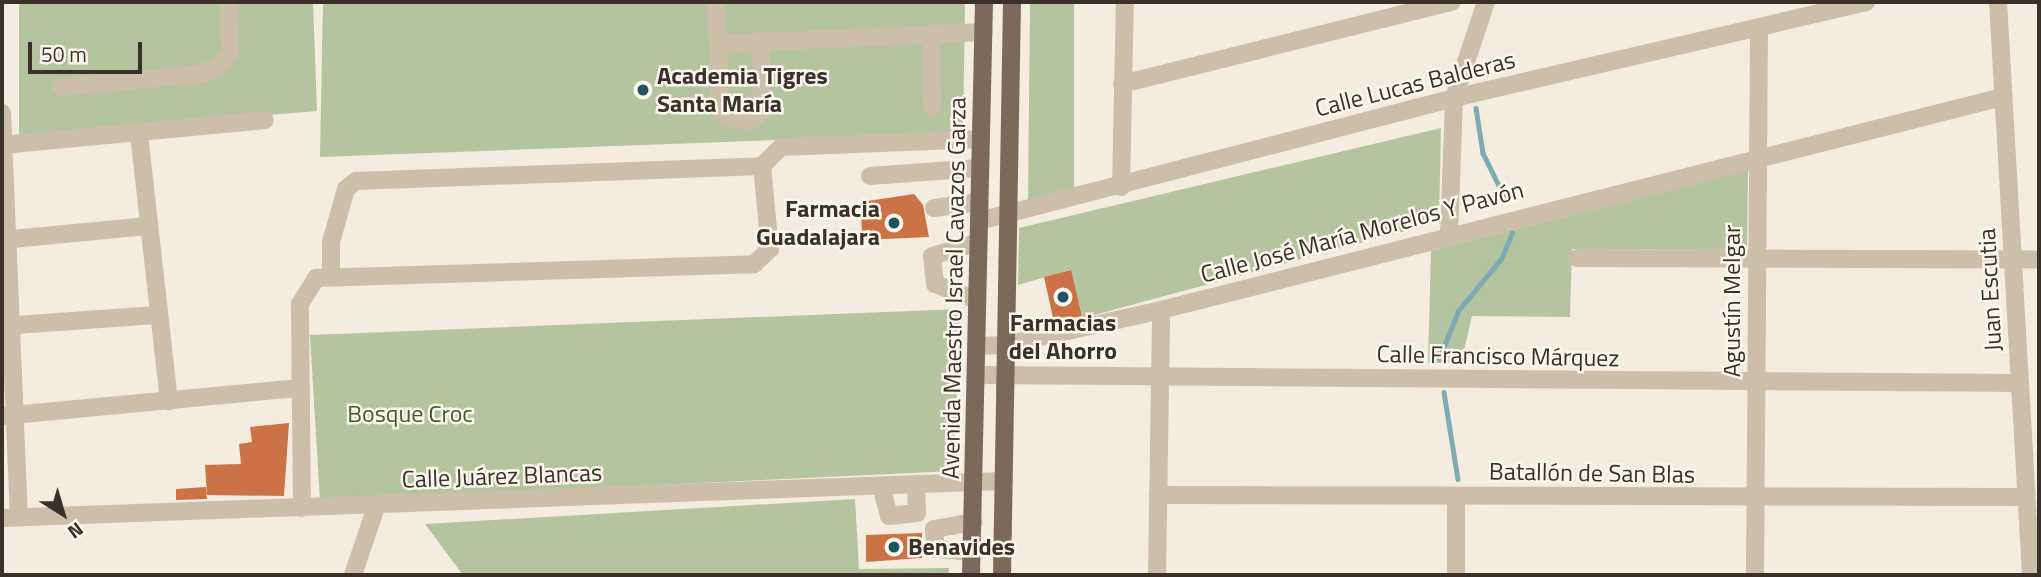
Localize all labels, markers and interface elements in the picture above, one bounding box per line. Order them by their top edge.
scale bar [32,28,145,72]
text: 50 m [41,38,87,70]
street label: Calle Lucas Balderas [1312,45,1518,123]
place label: Academia Tigres Santa María [657,62,828,118]
marker: Academia Tigres Santa María [635,82,651,98]
street label: Avenida Maestro Israel Cavazos Garza [936,97,972,479]
street label: Calle José María Morelos Y Pavón [1197,175,1527,289]
place label: Farmacia Guadalajara [756,195,880,251]
marker: Farmacia Guadalajara [886,215,902,231]
street label: Agustín Melgar [1718,225,1746,377]
street label: Juan Escutia [1972,228,2008,352]
marker: Farmacias del Ahorro [1055,289,1071,305]
place label: Farmacias del Ahorro [1009,309,1117,365]
street label: Calle Francisco Márquez [1376,339,1620,373]
park label: Bosque Croc [347,400,473,428]
street label: Batallón de San Blas [1489,457,1695,489]
street label: Calle Juárez Blancas [401,458,603,494]
north arrow [28,479,98,549]
text: N [62,516,90,547]
place label: Benavides [908,533,1015,561]
marker: Benavides [886,539,902,555]

